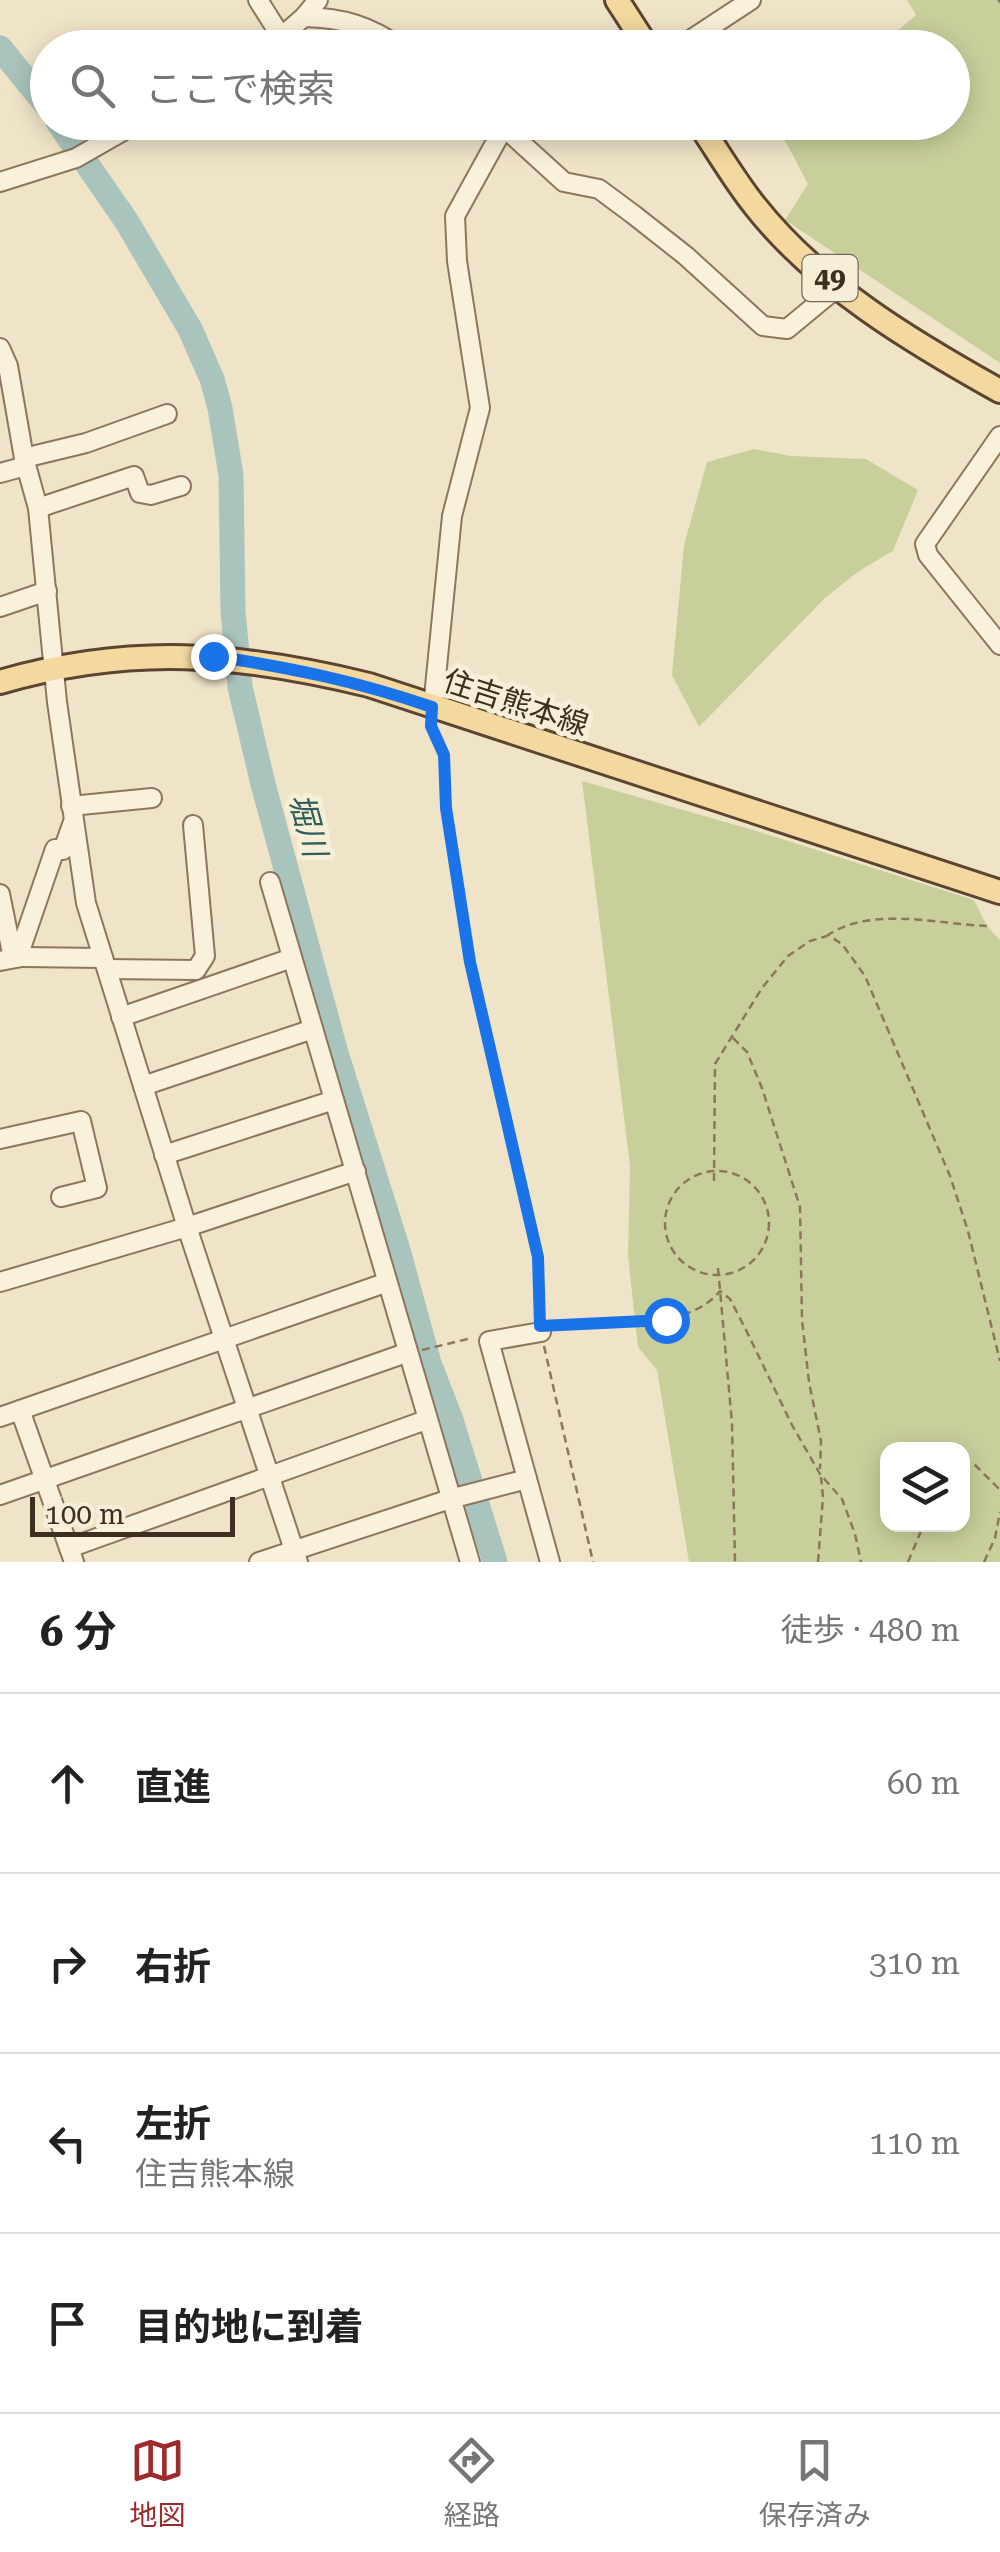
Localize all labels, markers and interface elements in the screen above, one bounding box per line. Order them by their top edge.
search box [30,30,970,140]
icon: search [65,58,120,113]
text: ここで検索 [145,67,335,111]
road number: 49 [802,255,858,301]
route end [191,634,237,680]
street label: 住吉熊本線 [439,663,593,742]
water label: 堀川 [281,789,335,864]
route start [644,1298,690,1344]
map controls [880,1442,970,1532]
button: layers [880,1442,970,1532]
scale bar [30,1492,235,1536]
text: 100 m [45,1498,125,1531]
text: 6 分 [40,1607,116,1656]
text: 徒歩 · 480 m [781,1611,960,1649]
icon: ahead [40,1756,95,1811]
text: 60 m [887,1764,960,1802]
text: 直進 [135,1765,211,1809]
icon: right [40,1936,95,1991]
text: 310 m [869,1944,960,1982]
text: 右折 [135,1945,211,1989]
text: 左折 [135,2102,211,2146]
icon: left [40,2116,95,2171]
text: 110 m [869,2124,960,2162]
text: 住吉熊本線 [135,2155,295,2193]
icon: arrive [40,2296,95,2351]
text: 目的地に到着 [135,2305,363,2349]
tab: 地図 [129,2433,185,2533]
tab: 経路 [444,2433,500,2533]
tab: 保存済み [759,2433,871,2533]

